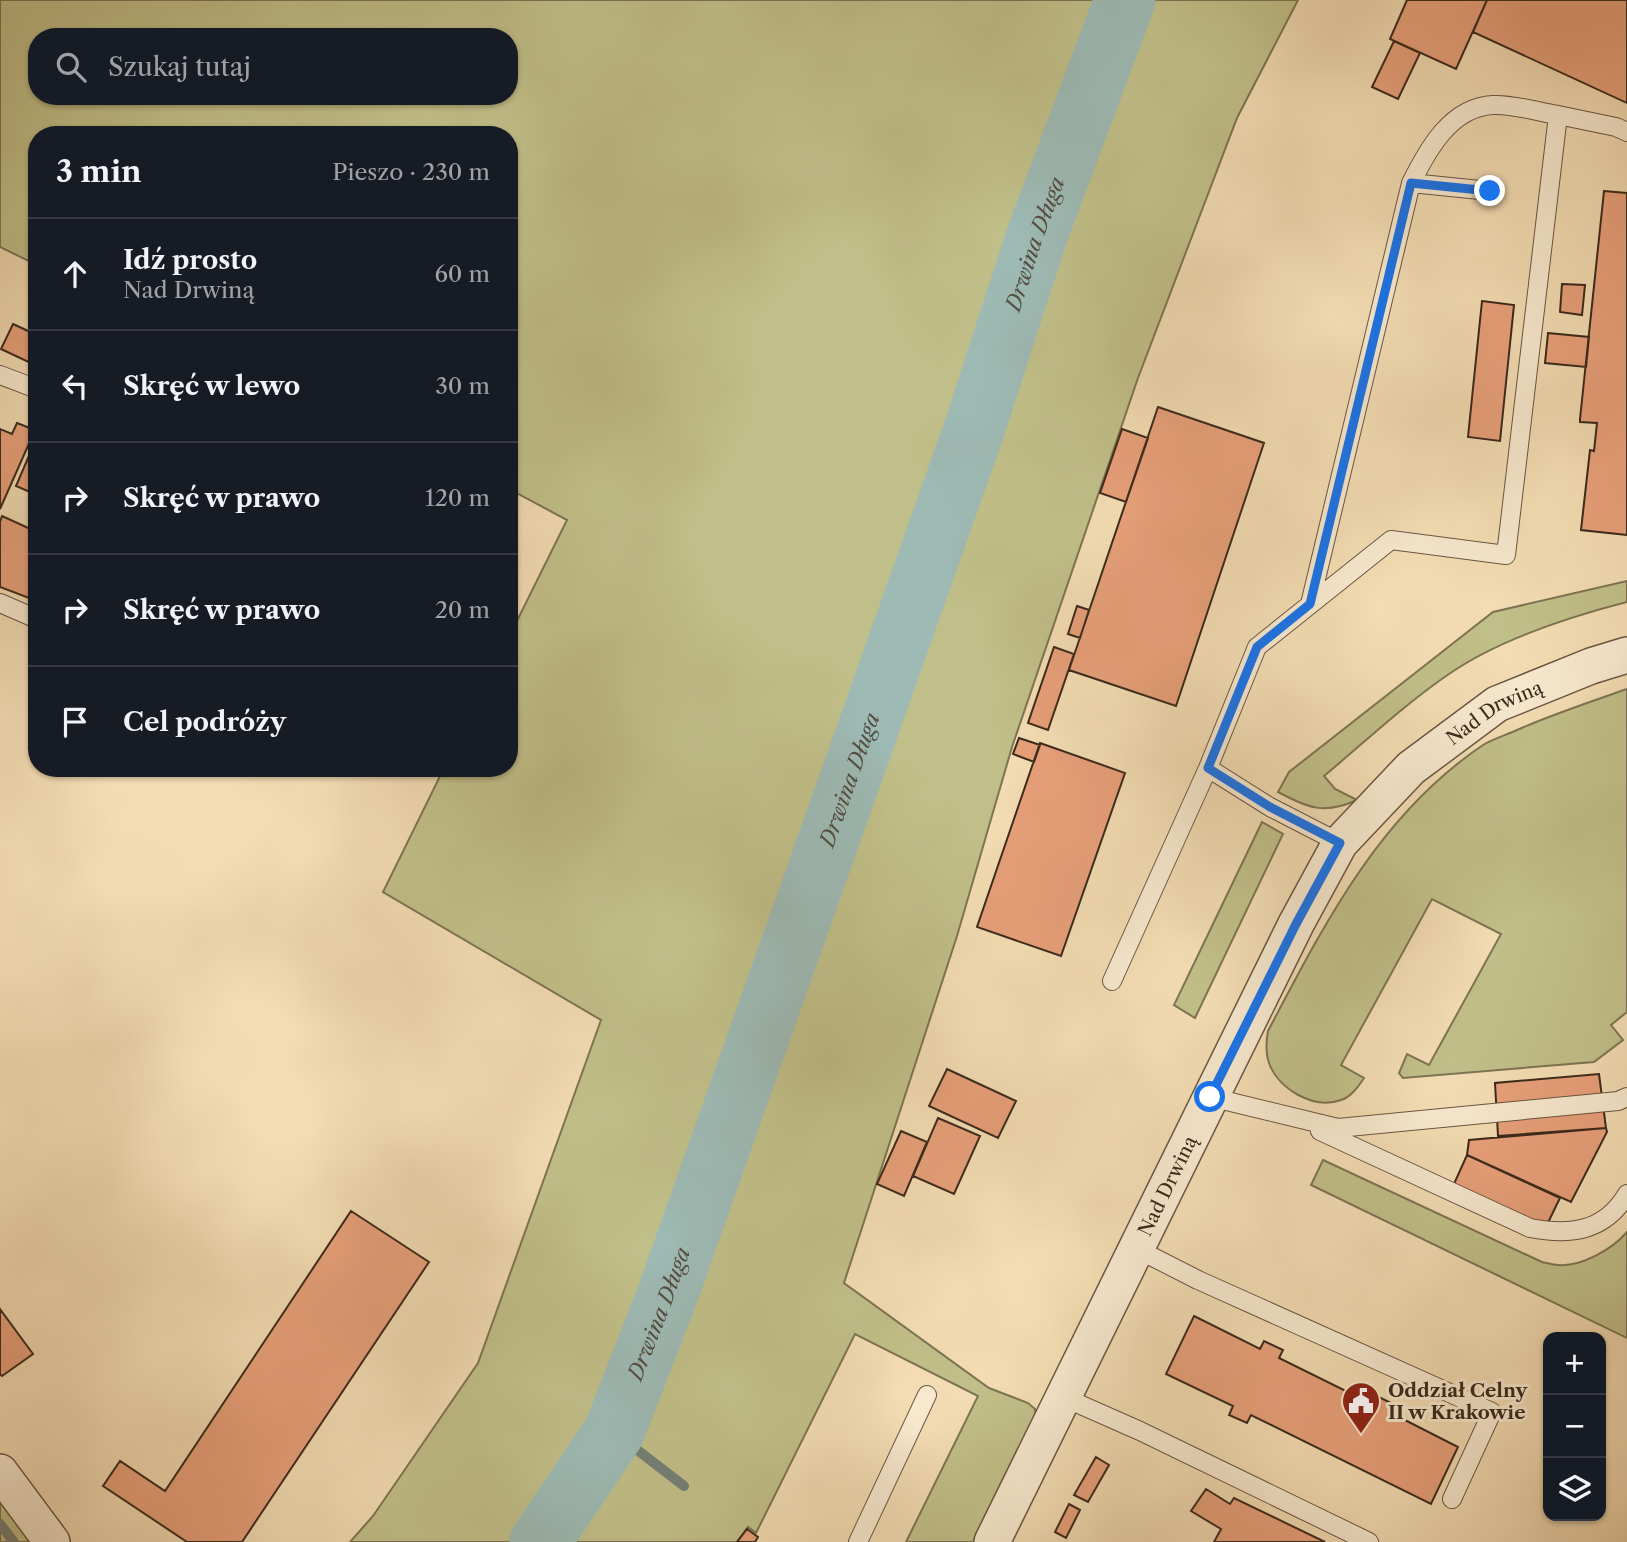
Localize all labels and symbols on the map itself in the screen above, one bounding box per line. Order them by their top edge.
water label: Drwina Długa [1000,173,1070,316]
route end [1474,175,1505,206]
street label: Nad Drwiną [1442,675,1547,750]
water label: Drwina Długa [814,709,885,852]
route start [1194,1081,1225,1112]
street label: Nad Drwiną [1133,1131,1202,1240]
water label: Drwina Długa [622,1244,695,1386]
place label: Oddział Celny II w Krakowie [1388,1379,1529,1424]
public building icon: Oddział Celny II w Krakowie [1340,1380,1382,1435]

